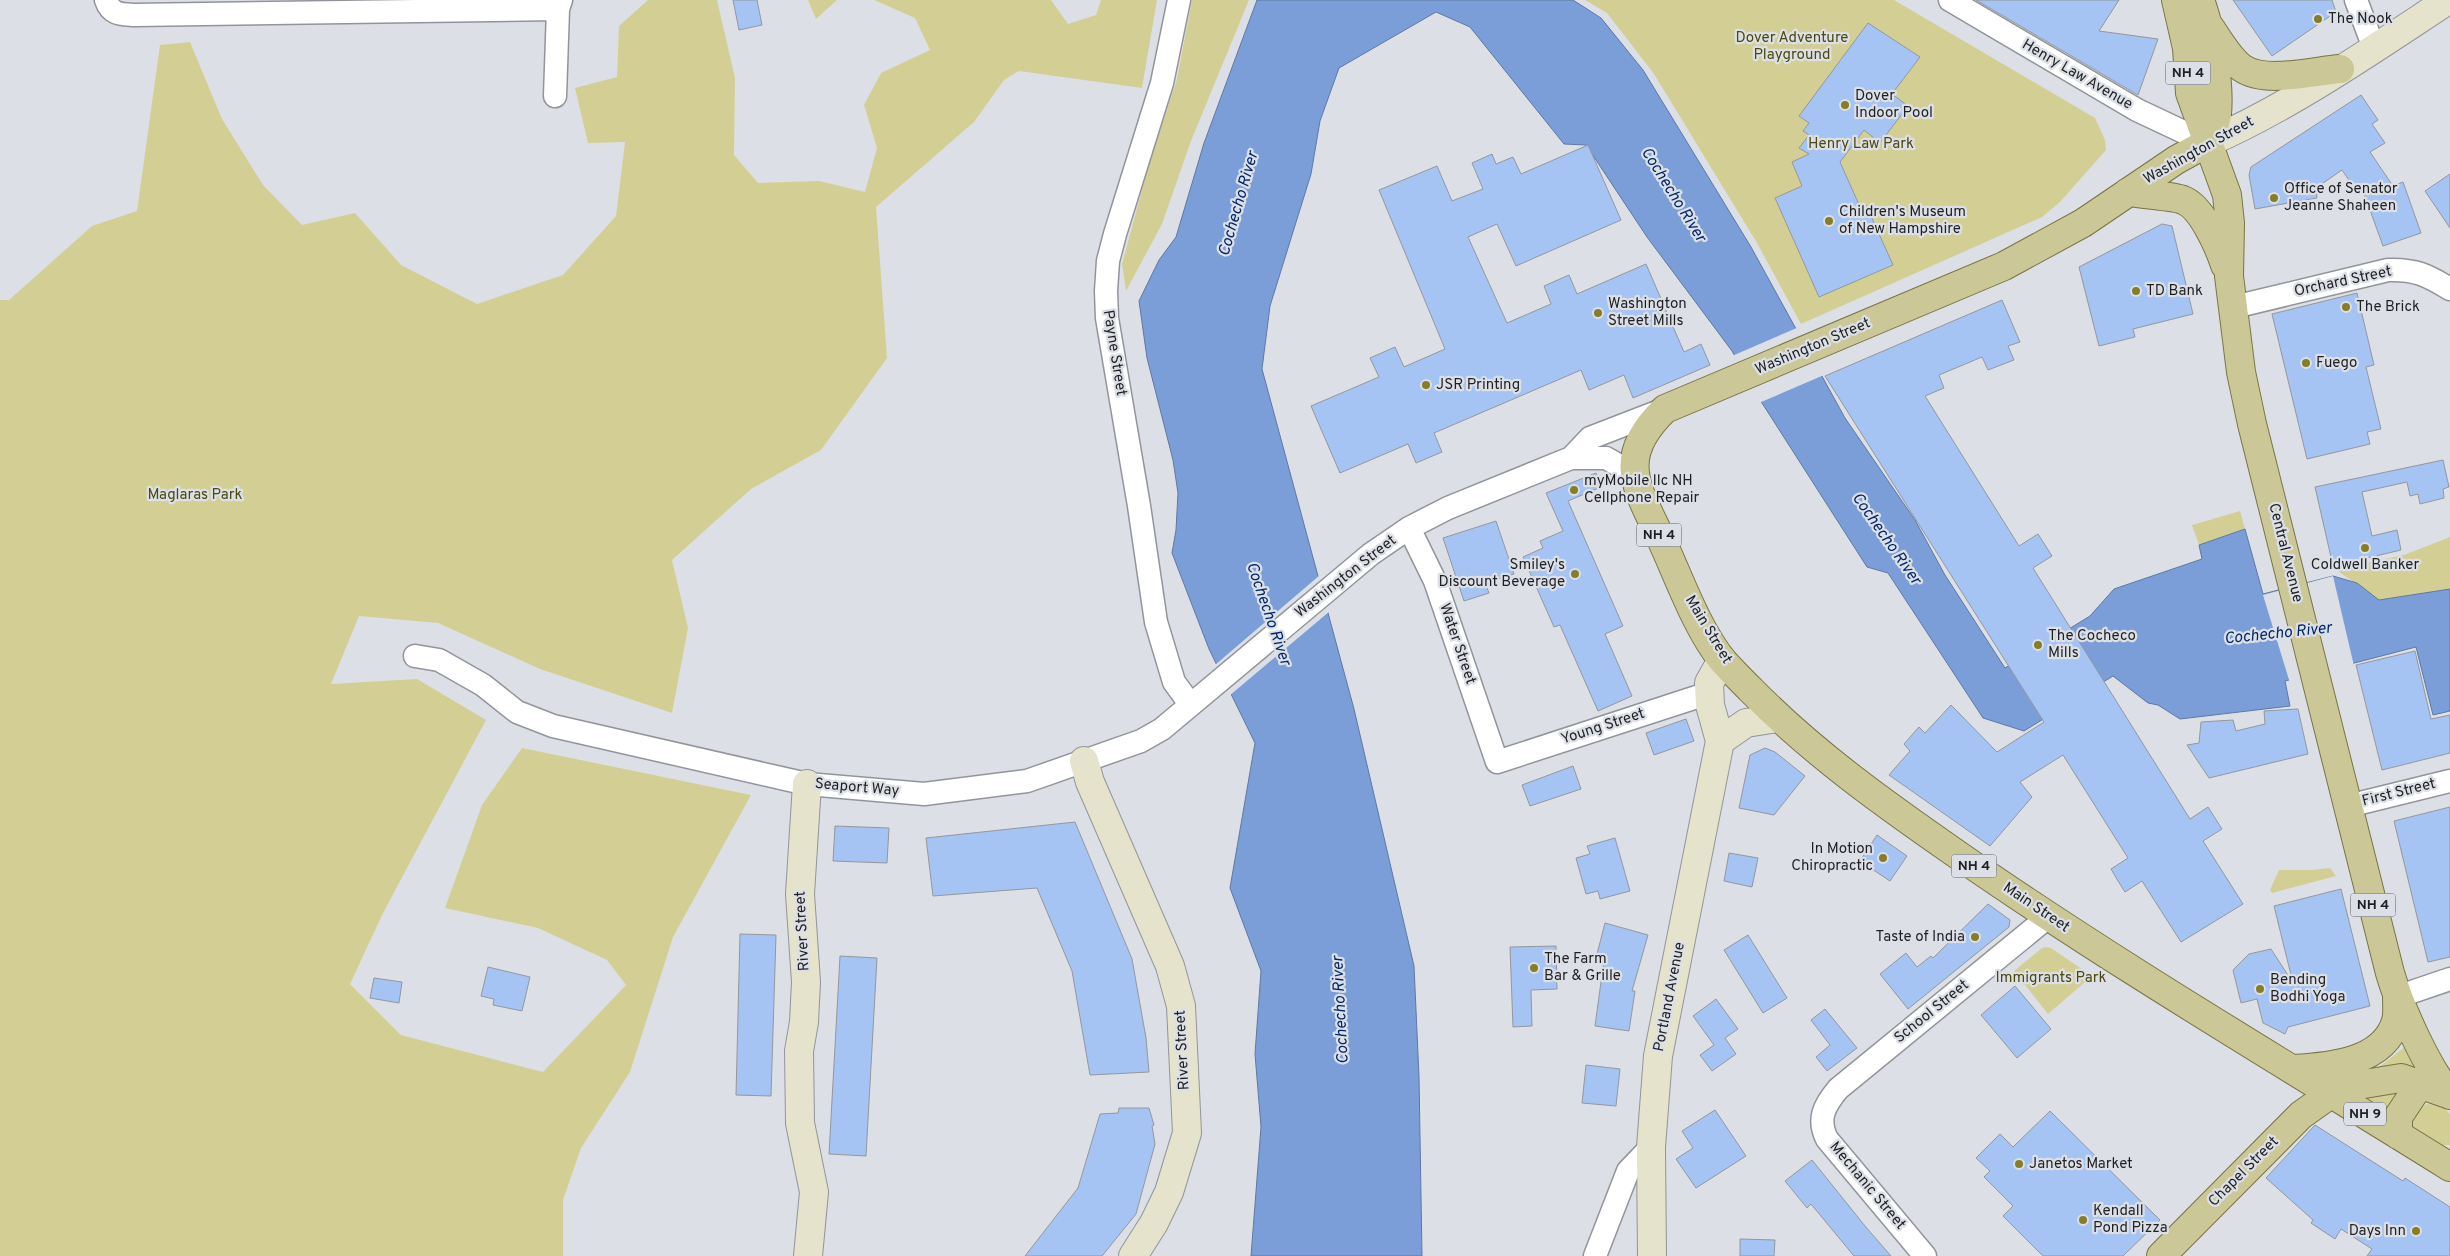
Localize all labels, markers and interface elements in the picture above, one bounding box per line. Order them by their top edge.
place label: The Nook [2328,10,2393,29]
marker: The Nook [2312,13,2324,25]
park label: Dover Adventure Playground [1736,29,1848,65]
street label: Henry Law Avenue [2018,36,2136,114]
road number: NH 4 [2166,62,2210,84]
place label: Dover Indoor Pool [1855,87,1933,123]
marker: Dover Indoor Pool [1839,99,1851,111]
street label: Washington Street [2140,113,2258,189]
park label: Henry Law Park [1808,135,1914,154]
water label: Cochecho River [1636,144,1711,248]
water label: Cochecho River [1214,148,1264,259]
place label: Office of Senator Jeanne Shaheen [2284,180,2398,216]
marker: Office of Senator Jeanne Shaheen [2268,192,2280,204]
place label: Children's Museum of New Hampshire [1839,203,1966,239]
marker: Children's Museum of New Hampshire [1823,215,1835,227]
street label: Orchard Street [2292,262,2394,302]
place label: TD Bank [2146,282,2203,301]
marker: TD Bank [2130,285,2142,297]
place label: Washington Street Mills [1608,295,1687,331]
place label: The Brick [2356,298,2420,317]
marker: The Brick [2340,301,2352,313]
marker: Washington Street Mills [1592,307,1604,319]
street label: Payne Street [1098,309,1130,397]
street label: Washington Street [1752,314,1874,380]
place label: Fuego [2316,354,2357,373]
marker: Fuego [2300,357,2312,369]
place label: JSR Printing [1436,376,1520,395]
marker: JSR Printing [1420,379,1432,391]
place label: myMobile llc NH Cellphone Repair [1584,472,1700,508]
marker: myMobile llc NH Cellphone Repair [1568,484,1580,496]
park label: Maglaras Park [147,486,243,505]
water label: Cochecho River [1847,489,1926,591]
street label: Central Avenue [2263,501,2307,605]
road number: NH 4 [1636,524,1682,546]
street label: Washington Street [1291,531,1401,623]
marker: Coldwell Banker [2359,542,2371,554]
place label: Smiley's Discount Beverage [1438,556,1565,592]
place label: Coldwell Banker [2311,556,2419,575]
water label: Cochecho River [1241,560,1296,670]
marker: Smiley's Discount Beverage [1569,568,1581,580]
street label: Main Street [1680,592,1736,668]
street label: Water Street [1434,601,1480,687]
water label: Cochecho River [2223,618,2335,650]
place label: The Cocheco Mills [2048,627,2136,663]
marker: The Cocheco Mills [2032,639,2044,651]
street label: Young Street [1559,705,1647,749]
street label: Seaport Way [814,775,900,801]
street label: First Street [2360,775,2438,811]
place label: In Motion Chiropractic [1791,840,1873,876]
marker: In Motion Chiropractic [1877,852,1889,864]
road number: NH 4 [1952,854,1996,878]
street label: Main Street [1999,879,2073,937]
street label: River Street [791,890,815,972]
road number: NH 4 [2350,894,2396,916]
place label: Taste of India [1876,928,1965,947]
marker: Taste of India [1969,931,1981,943]
street label: Portland Avenue [1650,941,1690,1053]
place label: The Farm Bar & Grille [1544,950,1621,986]
water label: Cochecho River [1328,954,1354,1064]
marker: The Farm Bar & Grille [1528,962,1540,974]
park label: Immigrants Park [1995,969,2107,988]
place label: Bending Bodhi Yoga [2270,971,2345,1007]
street label: School Street [1891,976,1973,1048]
marker: Bending Bodhi Yoga [2254,983,2266,995]
street label: River Street [1171,1009,1195,1091]
road number: NH 9 [2344,1102,2386,1126]
street label: Chapel Street [2205,1133,2283,1211]
street label: Mechanic Street [1825,1138,1909,1234]
place label: Janetos Market [2029,1155,2133,1174]
marker: Janetos Market [2013,1158,2025,1170]
place label: Kendall Pond Pizza [2093,1202,2168,1238]
marker: Kendall Pond Pizza [2077,1214,2089,1226]
place label: Days Inn [2349,1222,2406,1241]
marker: Days Inn [2410,1225,2422,1237]

